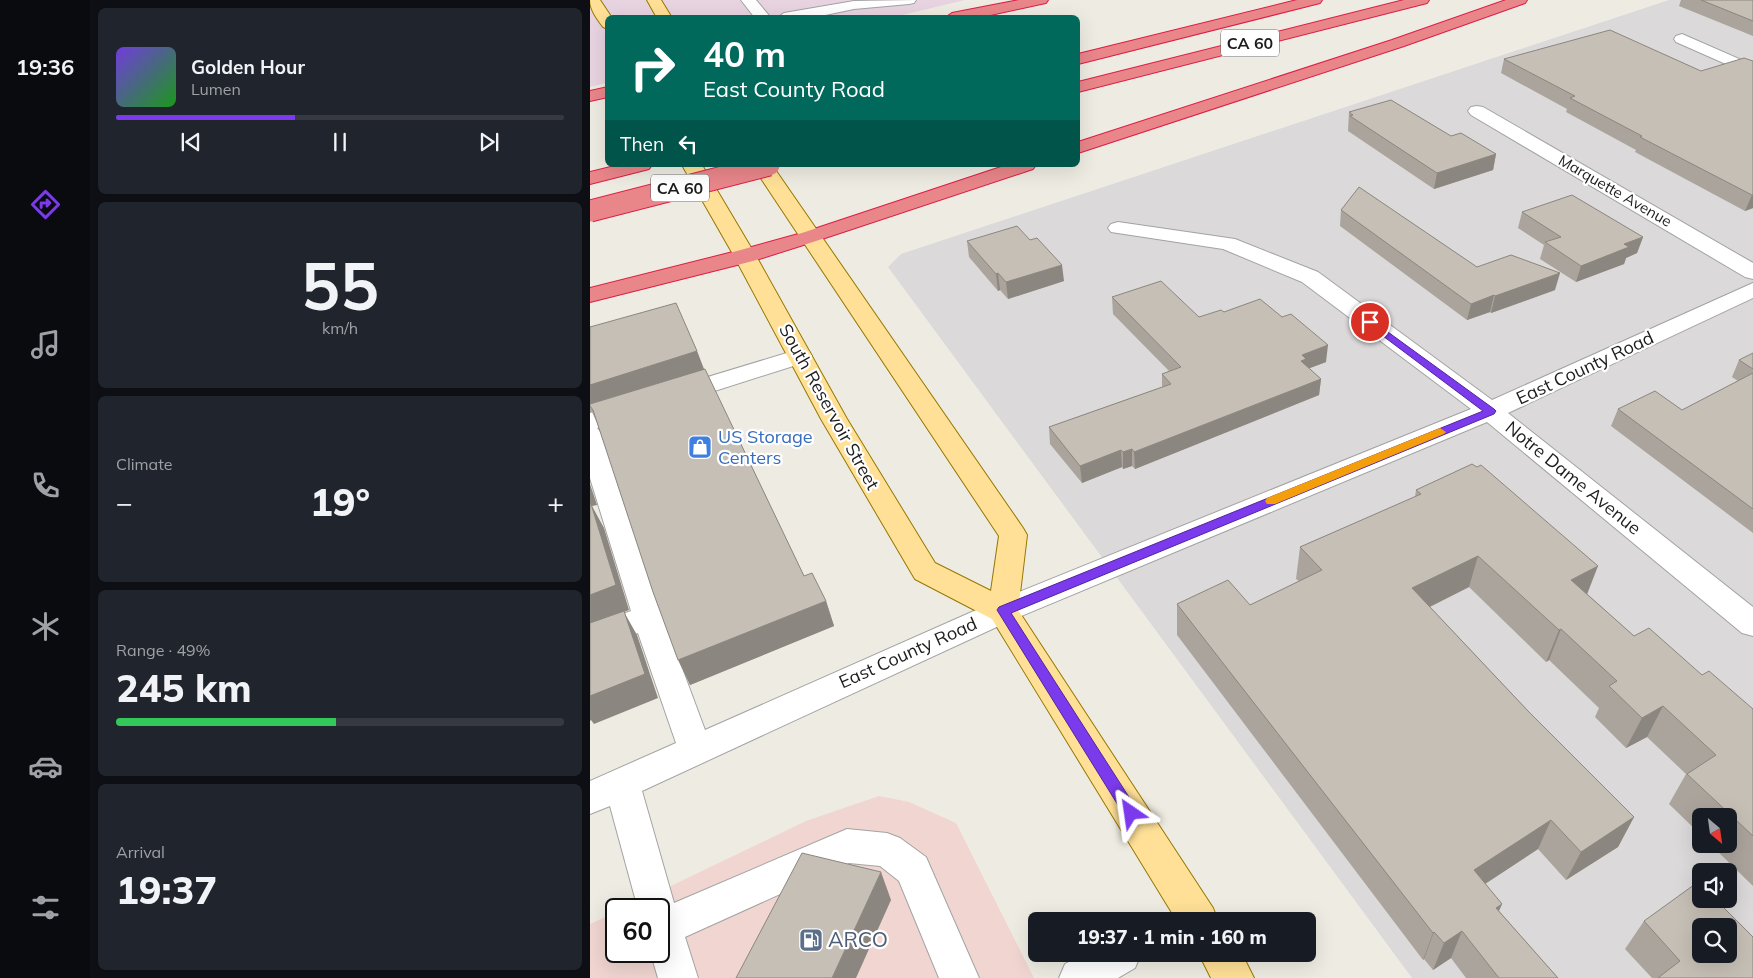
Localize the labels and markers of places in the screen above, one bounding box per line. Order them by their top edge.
pin [1349,301,1391,343]
place label: US Storage Centers [718,425,813,469]
shop icon: US Storage Centers [687,434,713,460]
place label: ARCO [828,926,888,952]
fuel station icon: ARCO [798,927,824,953]

